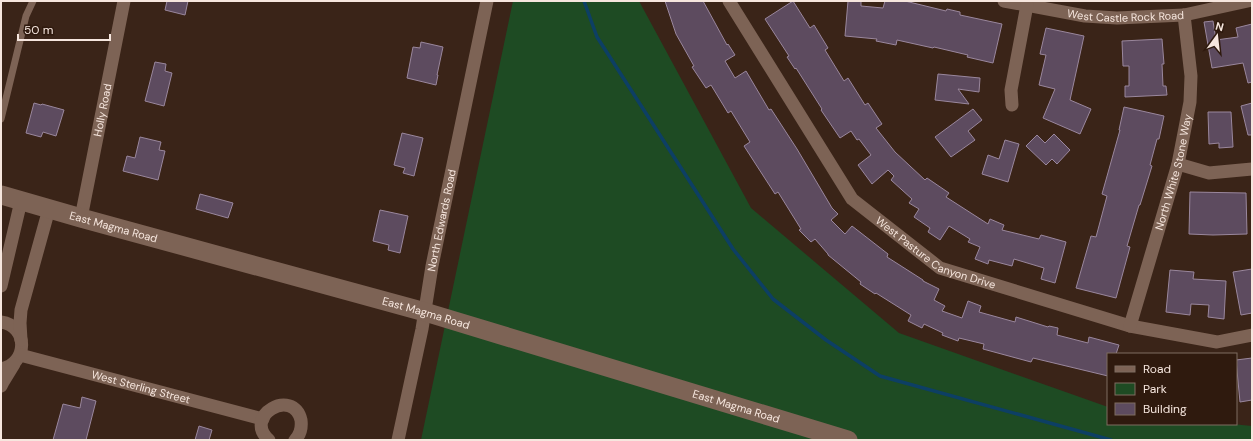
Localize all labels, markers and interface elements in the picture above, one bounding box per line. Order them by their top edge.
street label: West Castle Rock Road [1066,6,1184,25]
scale bar [18,16,110,42]
north arrow [1197,16,1237,56]
text: N [1214,19,1225,34]
text: 50 m [24,22,53,38]
street label: Holly Road [90,82,114,138]
street label: North White Stone Way [1152,113,1195,232]
street label: North Edwards Road [424,168,459,272]
street label: East Magma Road [68,208,159,246]
street label: West Pasture Canyon Drive [873,213,997,292]
street label: East Magma Road [381,294,472,332]
legend [1107,353,1237,425]
text: Road [1143,361,1171,377]
street label: West Sterling Street [90,367,192,407]
text: Park [1143,381,1167,397]
street label: East Magma Road [691,386,782,426]
text: Building [1143,401,1187,417]

